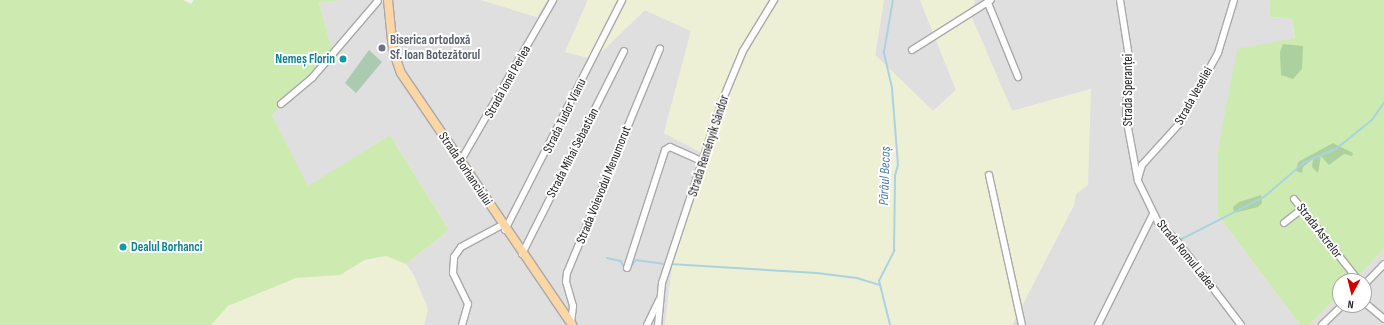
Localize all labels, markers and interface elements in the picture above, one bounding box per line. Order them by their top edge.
place label: Biserica ortodoxă Sf. Ioan Botezătorul [390,33,480,64]
marker: Biserica ortodoxă Sf. Ioan Botezătorul [377,43,387,53]
street label: Strada Ionel Perlea [482,43,534,121]
place label: Nemeș Florin [275,51,335,67]
marker: Nemeș Florin [338,54,348,64]
street label: Strada Speranței [1120,54,1136,126]
street label: Strada Veseliei [1172,64,1216,128]
street label: Strada Tudor Vianu [540,76,590,156]
street label: Strada Reményik Sándor [685,93,733,199]
street label: Strada Mihai Sebastian [544,106,602,200]
street label: Strada Voievodul Menumorut [573,124,635,246]
street label: Strada Borhanciului [435,129,495,209]
water label: Pârâul Becaș [876,146,894,206]
street label: Strada Astrelor [1293,201,1345,261]
street label: Strada Romul Ladea [1153,217,1219,293]
place label: Dealul Borhanci [131,239,202,255]
marker: Dealul Borhanci [118,242,128,252]
north arrow [1332,273,1372,313]
text: N [1347,298,1354,311]

